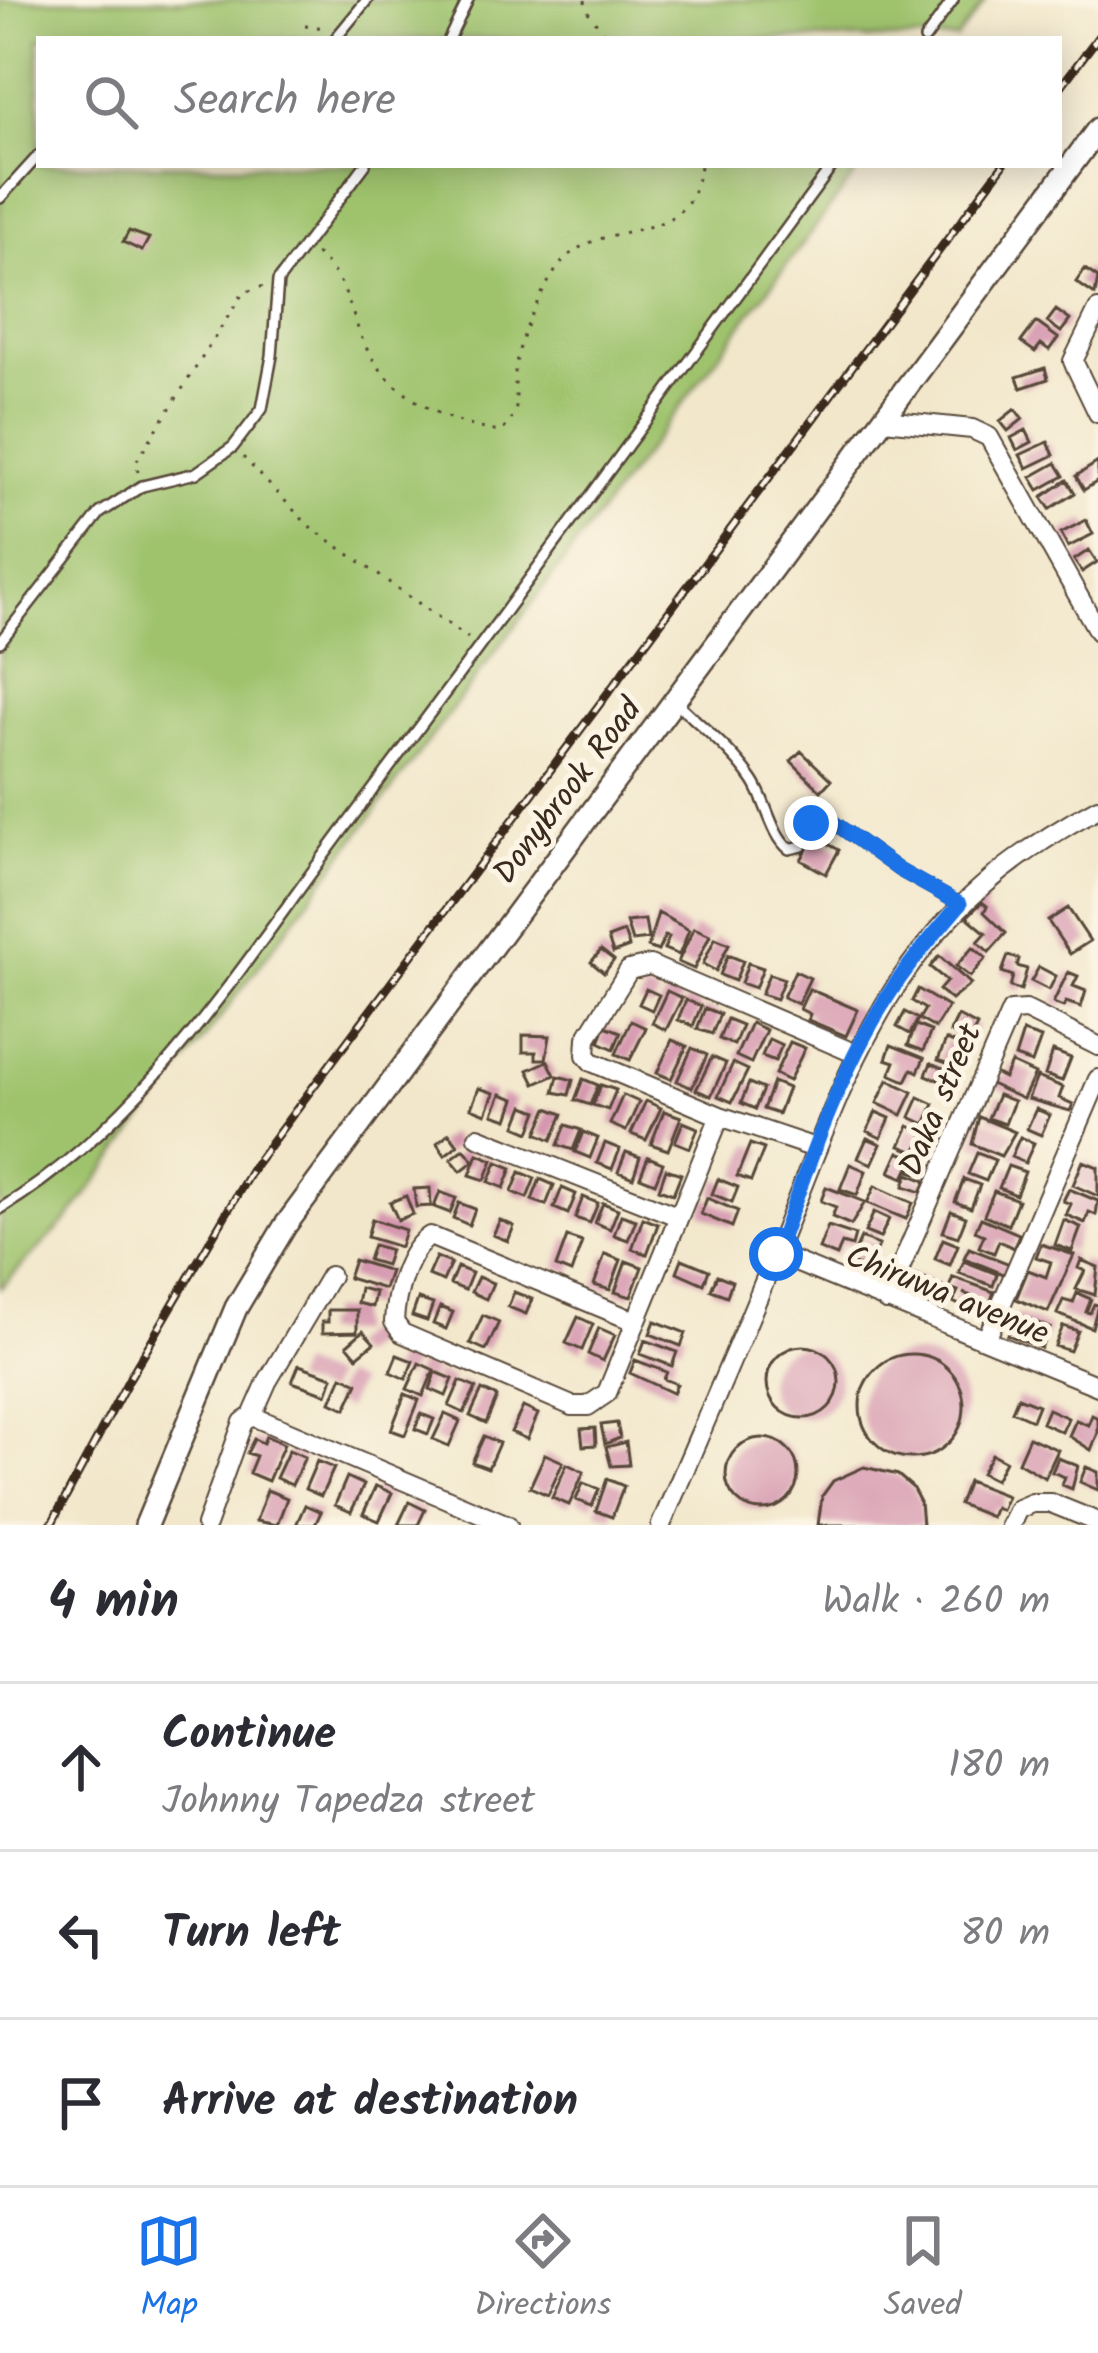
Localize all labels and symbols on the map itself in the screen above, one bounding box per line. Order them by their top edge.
street label: Donybrook Road [481,686,658,897]
route end [784,796,838,850]
street label: Daka street [886,1015,999,1185]
route start [749,1227,803,1281]
street label: Chiruwa avenue [837,1231,1057,1361]

